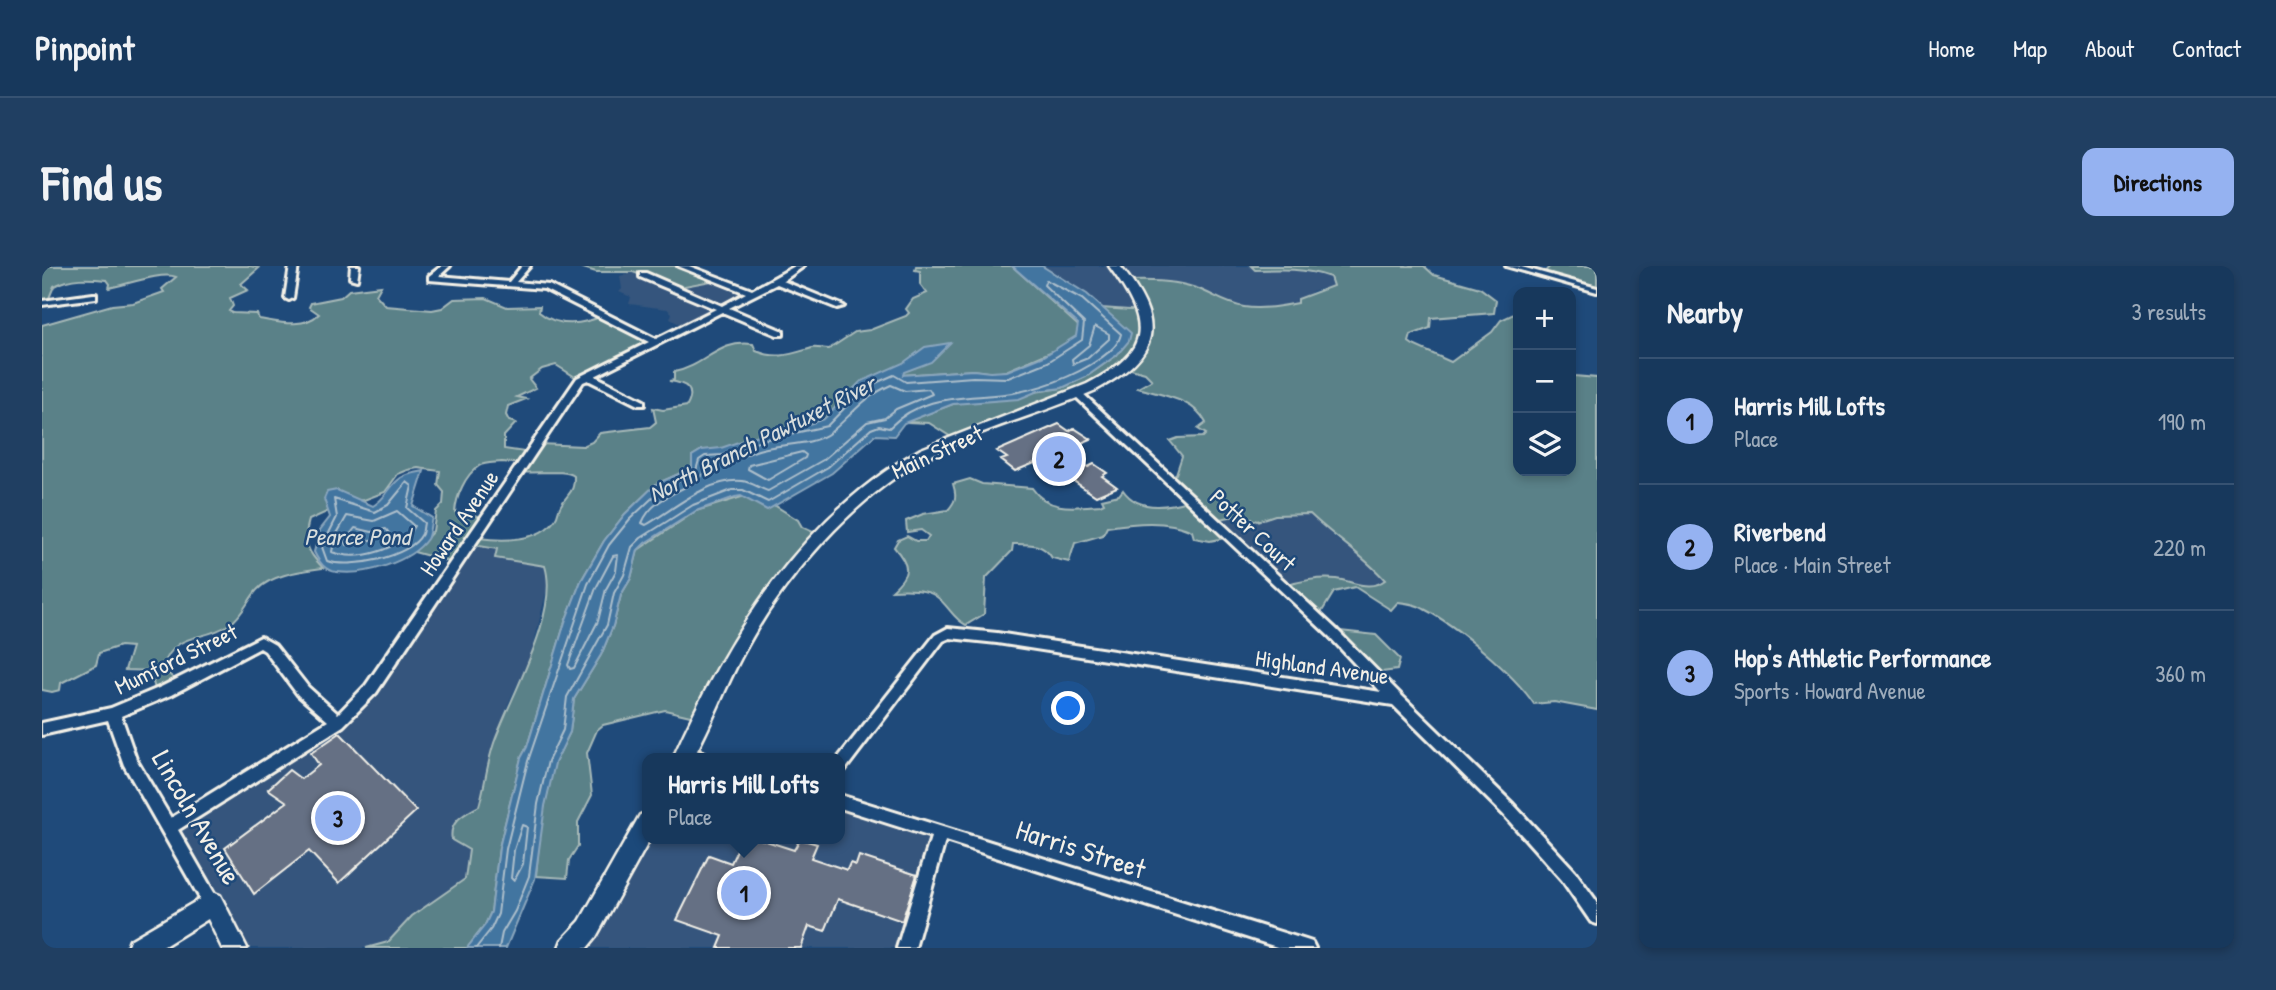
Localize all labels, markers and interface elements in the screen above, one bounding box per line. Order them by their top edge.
text: Pinpoint [35,26,134,70]
text: Home [1928,32,1975,64]
text: Map [2013,32,2047,64]
text: About [2085,32,2134,64]
text: Contact [2172,32,2241,64]
button: Directions [2082,148,2234,216]
text: Find us [42,149,162,215]
map controls [1513,287,1576,476]
button: + [1513,287,1576,350]
text: Nearby [1667,292,1743,332]
text: 3 results [2131,296,2206,327]
button: − [1513,350,1576,413]
water label: North Branch Pawtuxet River [643,366,883,509]
text: Harris Mill Lofts [1734,388,1885,423]
text: 1 [1686,406,1694,437]
text: 190 m [2158,406,2206,437]
button: layers [1513,413,1576,476]
street label: Main Street [886,417,988,486]
text: Place [1734,423,1778,454]
pin: 2 [1036,433,1082,485]
street label: Howard Avenue [412,464,505,582]
street label: Potter Court [1204,482,1304,578]
text: Riverbend [1734,514,1825,549]
water label: Pearce Pond [304,520,413,552]
text: 2 [1685,532,1695,563]
text: 220 m [2153,532,2206,563]
text: Place · Main Street [1734,549,1891,580]
street label: Mumford Street [109,615,243,702]
text: Hop's Athletic Performance [1734,640,1991,675]
street label: Highland Avenue [1254,642,1391,691]
text: 3 [1685,658,1695,689]
text: 360 m [2155,658,2206,689]
text: Sports · Howard Avenue [1734,675,1926,706]
your location [1051,691,1085,725]
street label: Lincoln Avenue [143,743,251,891]
popup [642,753,845,844]
text: Harris Mill Lofts [668,766,819,801]
pin: 3 [315,792,361,844]
text: Place [668,801,712,832]
street label: Harris Street [1011,810,1151,888]
pin: 1 [721,867,767,919]

